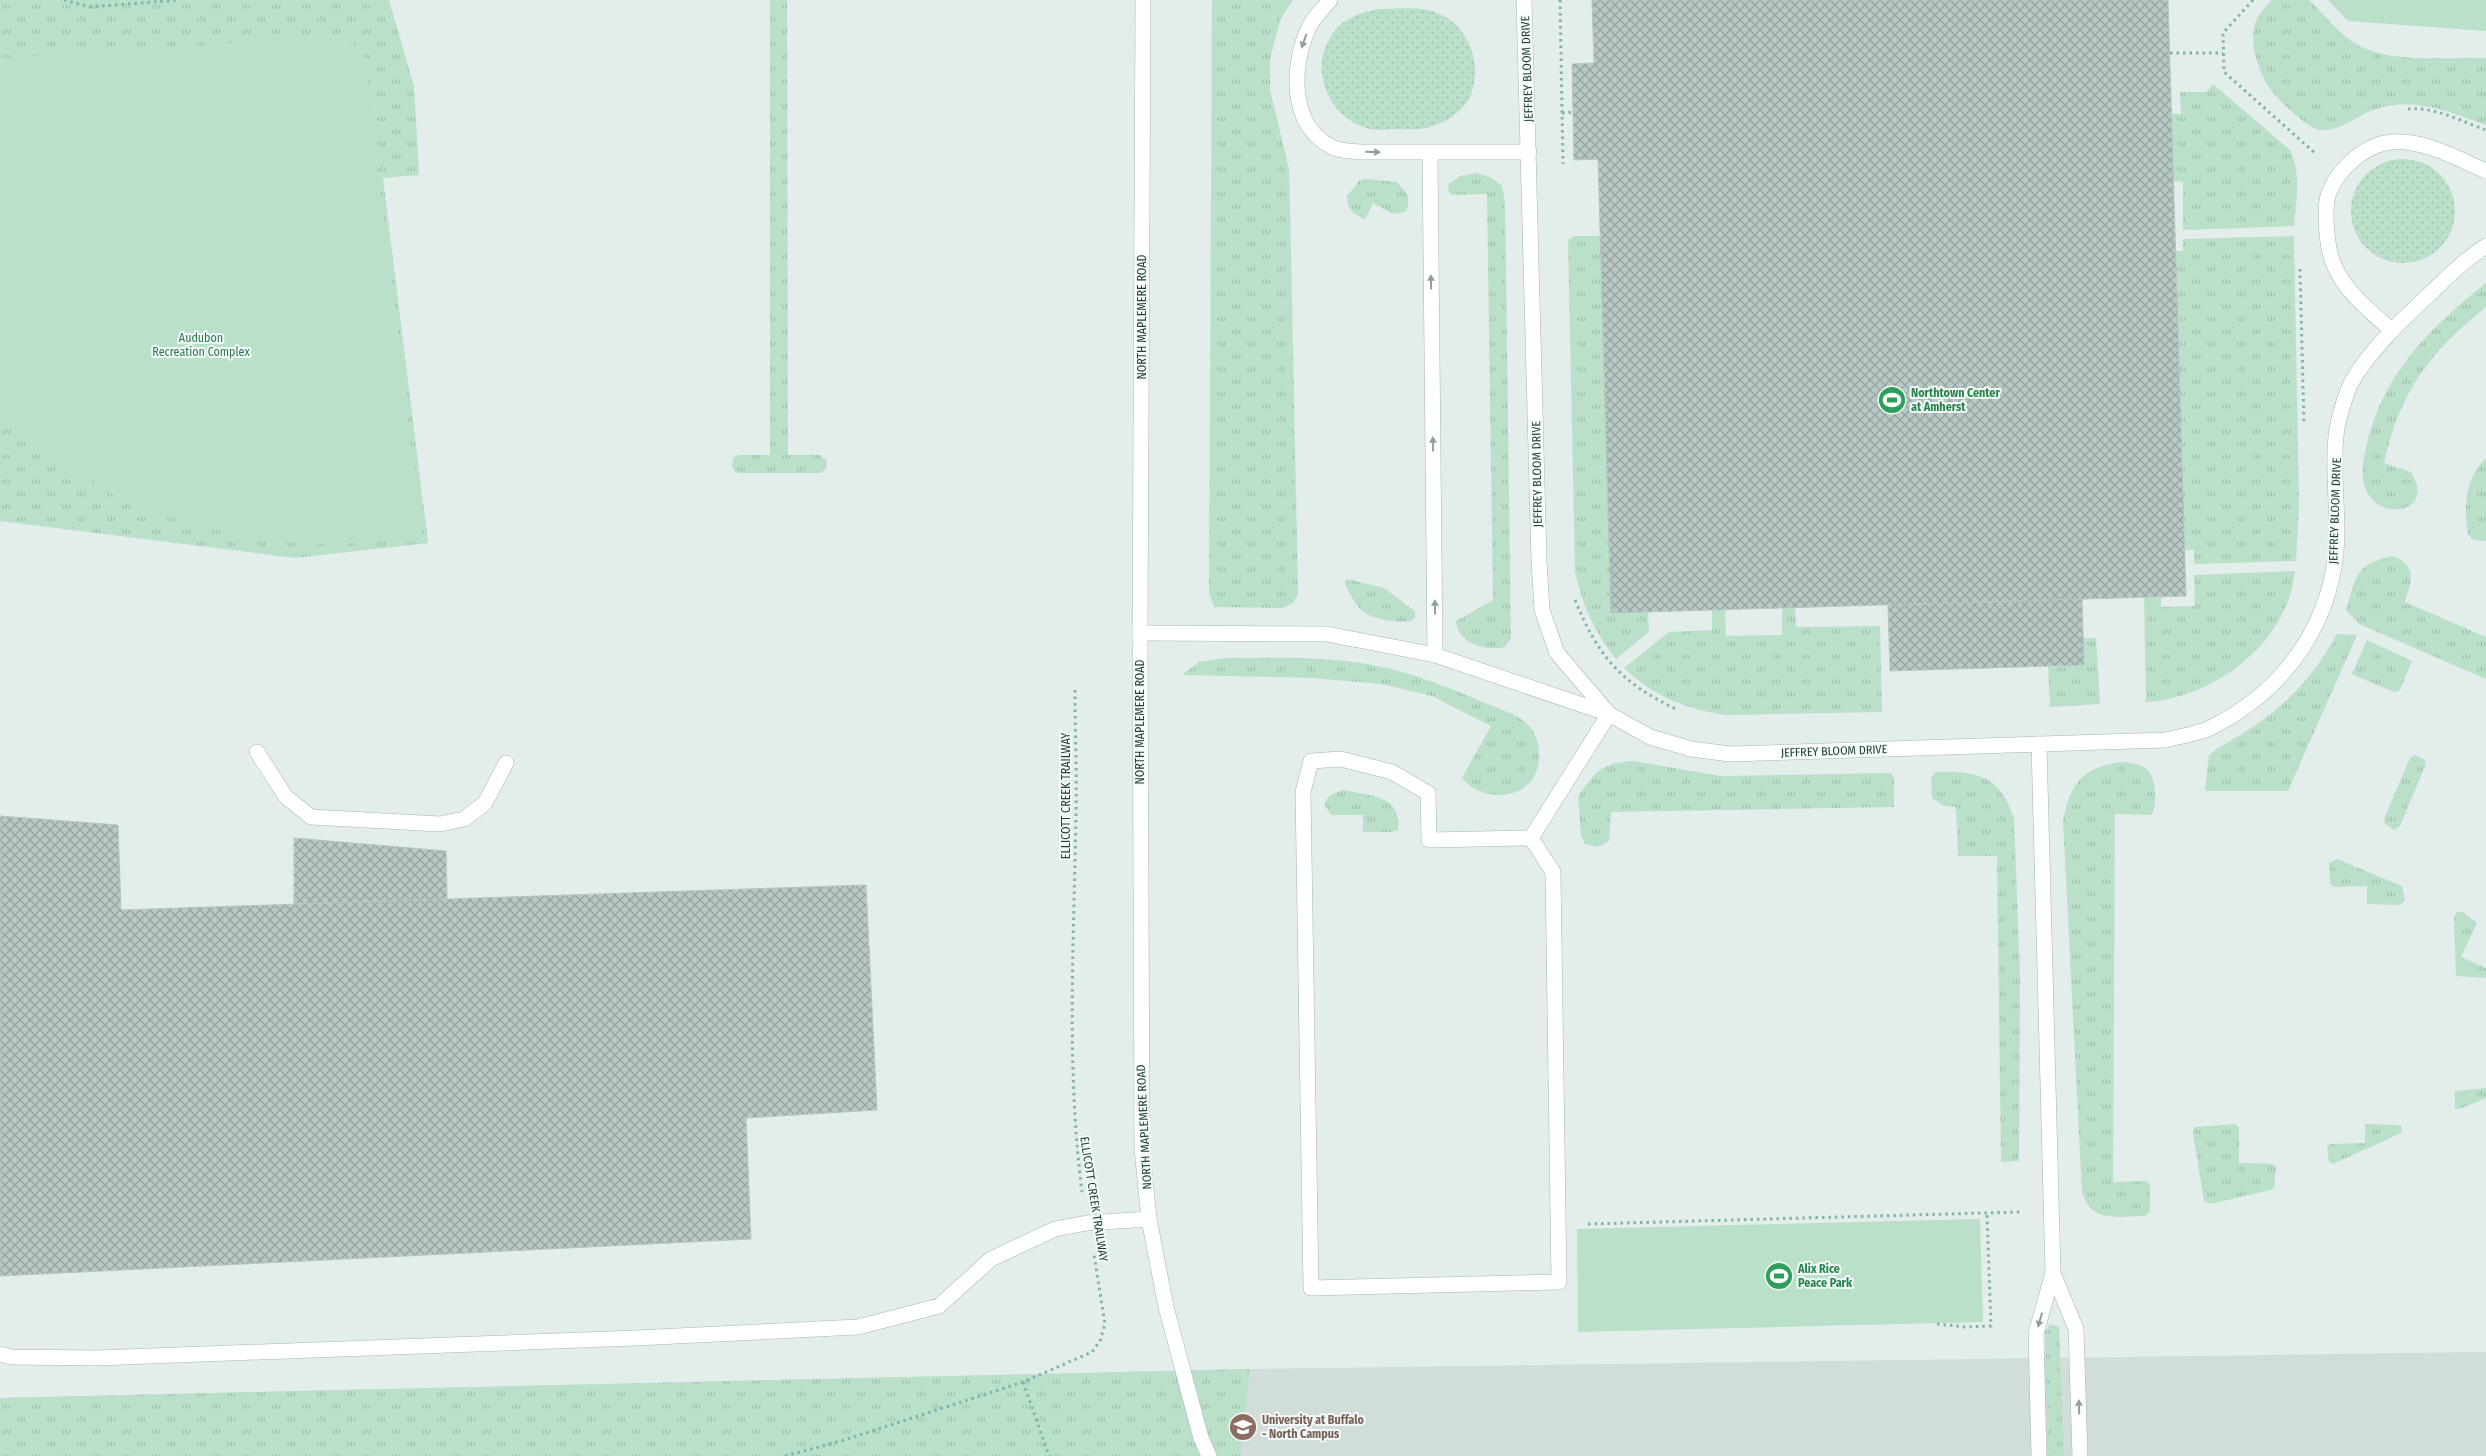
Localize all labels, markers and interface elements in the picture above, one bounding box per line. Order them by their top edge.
street label: JEFFREY BLOOM DRIVE [1518,15,1536,122]
one-way arrow [1300,33,1307,48]
one-way arrow [1365,148,1381,156]
street label: NORTH MAPLEMERE ROAD [1135,254,1149,380]
one-way arrow [1427,273,1435,289]
park label: Audubon Recreation Complex [152,331,250,359]
sports icon: Northtown Center at Amherst [1877,385,1907,415]
place label: Northtown Center at Amherst [1911,386,2000,414]
street label: JEFFREY BLOOM DRIVE [1529,420,1545,527]
one-way arrow [1429,436,1437,452]
street label: JEFFREY BLOOM DRIVE [2326,457,2344,564]
one-way arrow [1431,598,1439,614]
street label: NORTH MAPLEMERE ROAD [1133,659,1147,785]
street label: ELLICOTT CREEK TRAILWAY [1059,733,1073,859]
street label: JEFFREY BLOOM DRIVE [1781,742,1888,760]
street label: NORTH MAPLEMERE ROAD [1134,1064,1154,1190]
street label: ELLICOTT CREEK TRAILWAY [1077,1135,1111,1263]
sports icon: Alix Rice Peace Park [1764,1261,1794,1291]
place label: Alix Rice Peace Park [1797,1262,1853,1290]
one-way arrow [2035,1313,2043,1328]
one-way arrow [2075,1399,2083,1415]
school or university icon: University at Buffalo - North Campus [1228,1412,1258,1442]
place label: University at Buffalo - North Campus [1262,1413,1364,1441]

